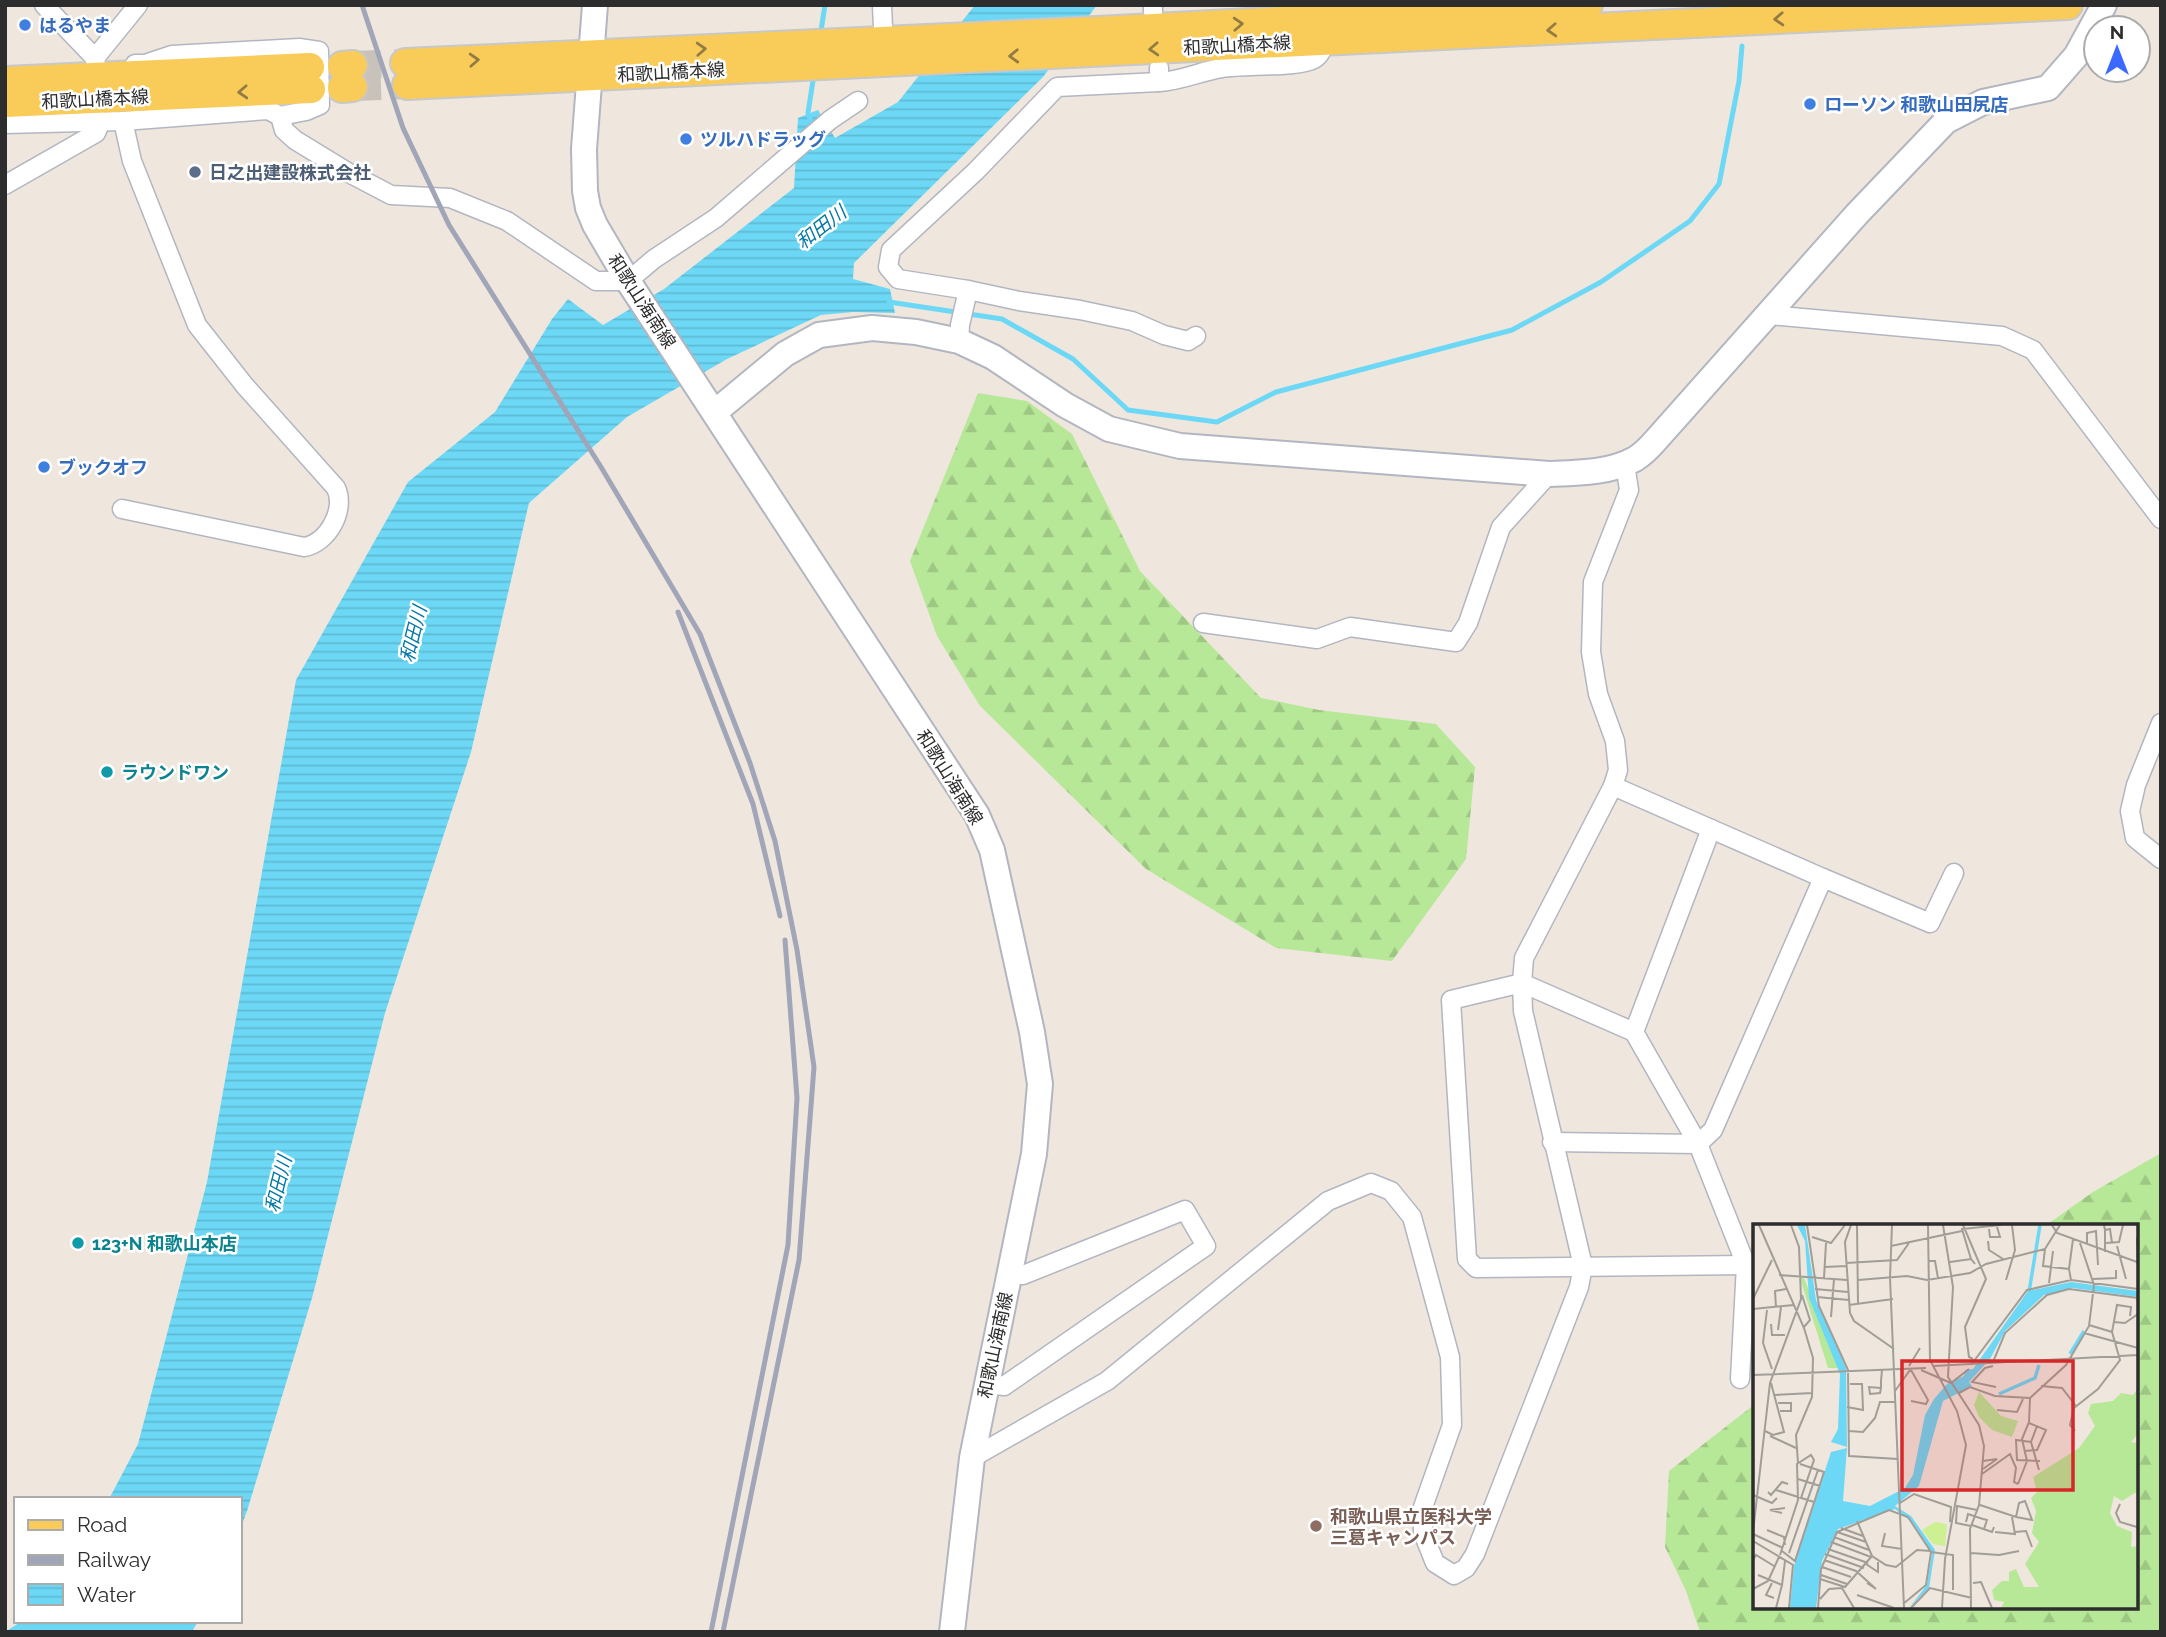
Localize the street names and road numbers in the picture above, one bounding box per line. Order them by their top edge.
street label: 和歌山橋本線 [1183,32,1291,58]
street label: 和歌山橋本線 [617,59,725,85]
street label: 和歌山橋本線 [41,86,149,112]
street label: 和歌山海南線 [604,250,680,352]
street label: 和歌山海南線 [912,726,988,828]
street label: 和歌山海南線 [974,1290,1016,1400]

